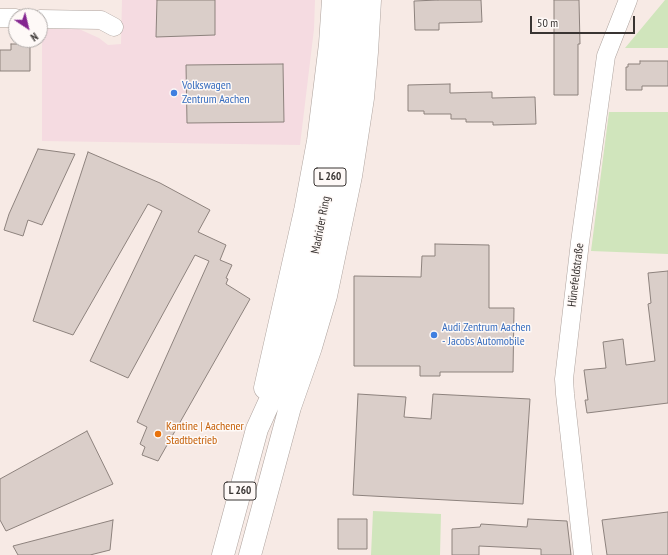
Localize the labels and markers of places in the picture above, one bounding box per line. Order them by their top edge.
place label: Volkswagen Zentrum Aachen [182,79,249,107]
marker: Volkswagen Zentrum Aachen [169,88,179,98]
place label: Audi Zentrum Aachen - Jacobs Automobile [442,321,531,349]
marker: Audi Zentrum Aachen - Jacobs Automobile [429,330,439,340]
place label: Kantine | Aachener Stadtbetrieb [166,420,244,448]
marker: Kantine | Aachener Stadtbetrieb [153,429,163,439]

